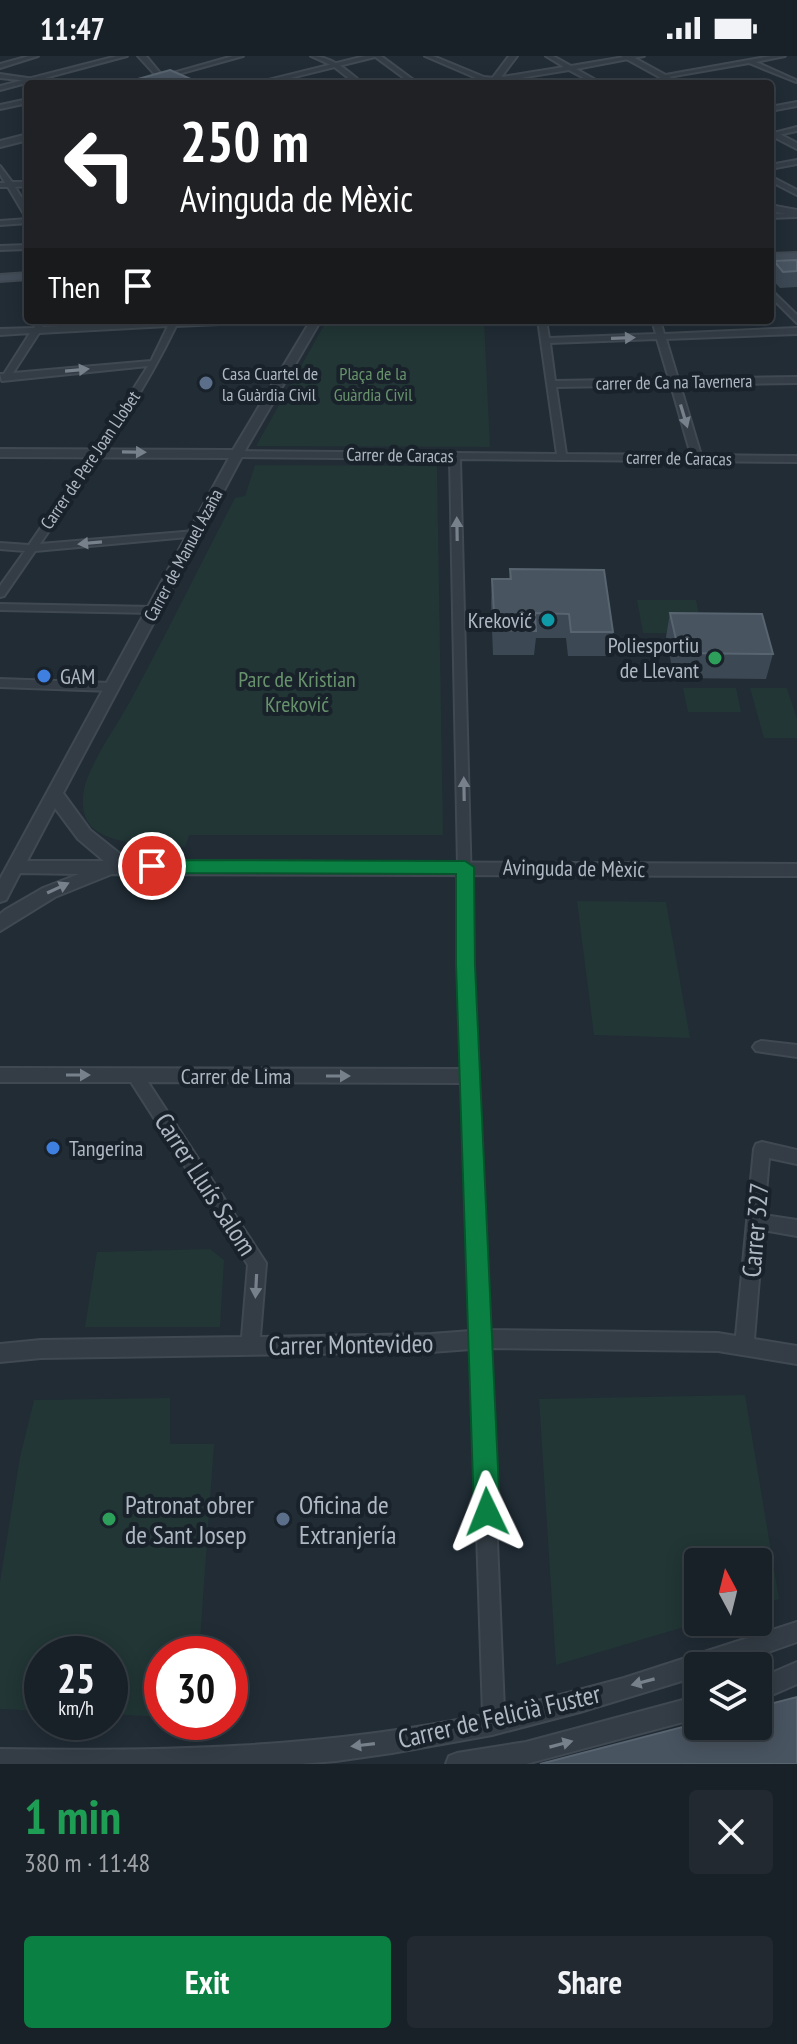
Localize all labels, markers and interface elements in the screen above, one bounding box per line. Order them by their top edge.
text: 11:47 [40,9,105,48]
text: 250 m [180,105,309,177]
icon: left [48,112,152,216]
text: Avinguda de Mèxic [180,175,413,222]
icon: arrive [116,264,160,308]
text: Then [48,267,100,306]
one-way arrow [611,331,636,344]
place label: Casa Cuartel de la Guàrdia Civil [222,362,318,406]
park label: Plaça de la Guàrdia Civil [334,362,413,406]
one-way arrow [65,363,90,376]
street label: carrer de Ca na Tavernera [595,369,753,395]
marker: Casa Cuartel de la Guàrdia Civil [197,374,215,392]
street label: Carrer de Pere Joan Llobet [35,386,145,534]
one-way arrow [678,404,691,428]
street label: Carrer de Caracas [346,443,454,467]
one-way arrow [122,446,147,459]
street label: carrer de Caracas [626,446,732,470]
street label: Carrer de Manuel Azaña [138,485,228,625]
one-way arrow [451,516,463,541]
one-way arrow [77,537,102,550]
place label: Kreković [468,606,532,634]
marker: Kreković [539,611,557,629]
place label: Poliesportiu de Llevant [608,631,699,684]
marker: Poliesportiu de Llevant [706,649,724,667]
place label: GAM [60,662,95,690]
park label: Parc de Kristian Kreković [238,665,356,718]
marker: GAM [35,667,53,685]
one-way arrow [458,776,470,801]
pin [118,832,186,900]
icon: arrive [130,844,174,888]
street label: Avinguda de Mèxic [503,853,646,883]
one-way arrow [47,881,70,895]
street label: Carrer de Lima [181,1062,291,1090]
one-way arrow [66,1069,91,1081]
one-way arrow [326,1070,351,1082]
street label: Carrer Lluís Salom [148,1106,264,1262]
place label: Tangerina [69,1134,143,1162]
marker: Tangerina [44,1139,62,1157]
street label: Carrer 327 [734,1181,776,1279]
one-way arrow [249,1274,262,1299]
street label: Carrer Montevideo [268,1326,434,1362]
position arrow [445,1470,529,1554]
place label: Patronat obrer de Sant Josep [125,1488,254,1551]
place label: Oficina de Extranjería [299,1488,396,1551]
marker: Patronat obrer de Sant Josep [100,1510,118,1528]
marker: Oficina de Extranjería [274,1510,292,1528]
north arrow [684,1548,772,1636]
map controls [684,1548,772,1740]
speed limit sign: 30 [144,1636,248,1740]
text: 25 [57,1652,95,1704]
button: layers [684,1652,772,1740]
street label: Carrer de Felicià Fuster [395,1677,603,1755]
one-way arrow [631,1677,656,1689]
text: km/h [58,1695,94,1721]
one-way arrow [548,1737,573,1749]
one-way arrow [350,1738,375,1751]
text: 1 min [24,1785,121,1847]
button: close [689,1790,773,1874]
text: 380 m · 11:48 [24,1846,150,1879]
button: Exit [24,1936,391,2028]
button: Share [407,1936,773,2028]

